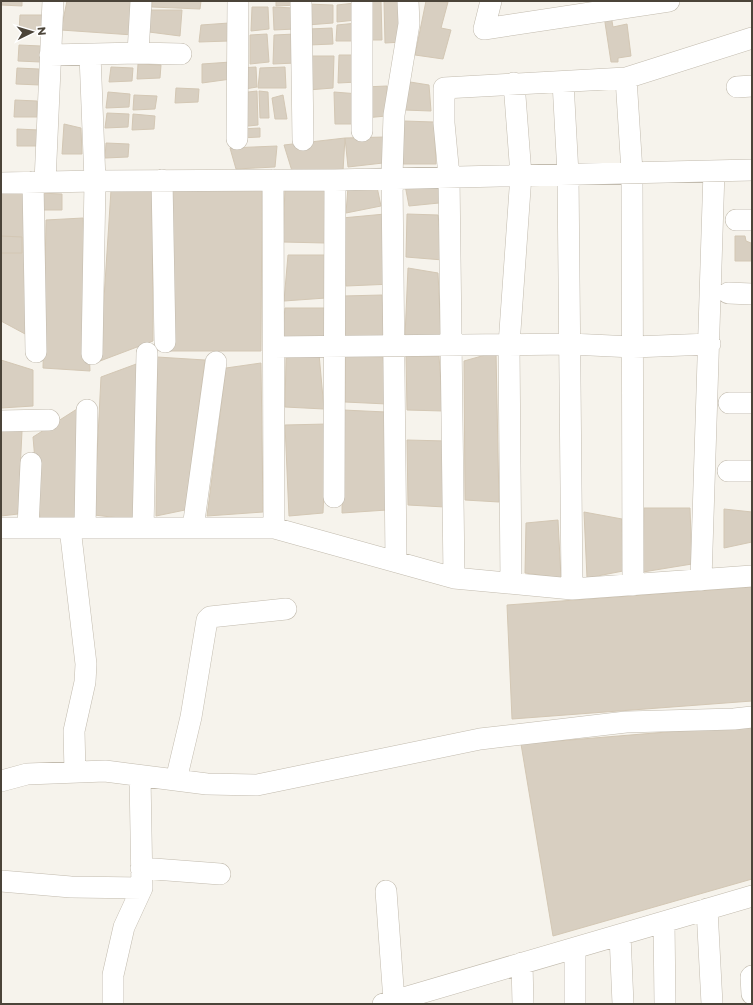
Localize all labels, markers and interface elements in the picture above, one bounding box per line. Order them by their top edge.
north arrow [12,12,52,52]
text: N [35,26,49,36]

